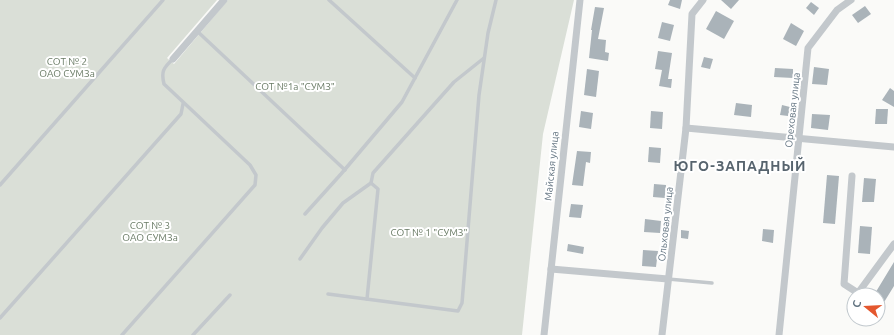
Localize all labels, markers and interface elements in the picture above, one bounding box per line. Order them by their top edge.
park label: СОТ № 2 ОАО СУМЗа [39,56,95,79]
street label: Ореховая улица [783,72,802,148]
park label: СОТ №1а "СУМЗ" [255,81,335,92]
street label: Майская улица [542,131,561,201]
district label: ЮГО-ЗАПАДНЫЙ [673,156,807,174]
street label: Ольховая улица [656,186,675,262]
park label: СОТ № 3 ОАО СУМЗа [122,220,178,243]
park label: СОТ № 1 "СУМЗ" [391,227,467,238]
north arrow [846,287,886,327]
text: С [850,299,863,309]

